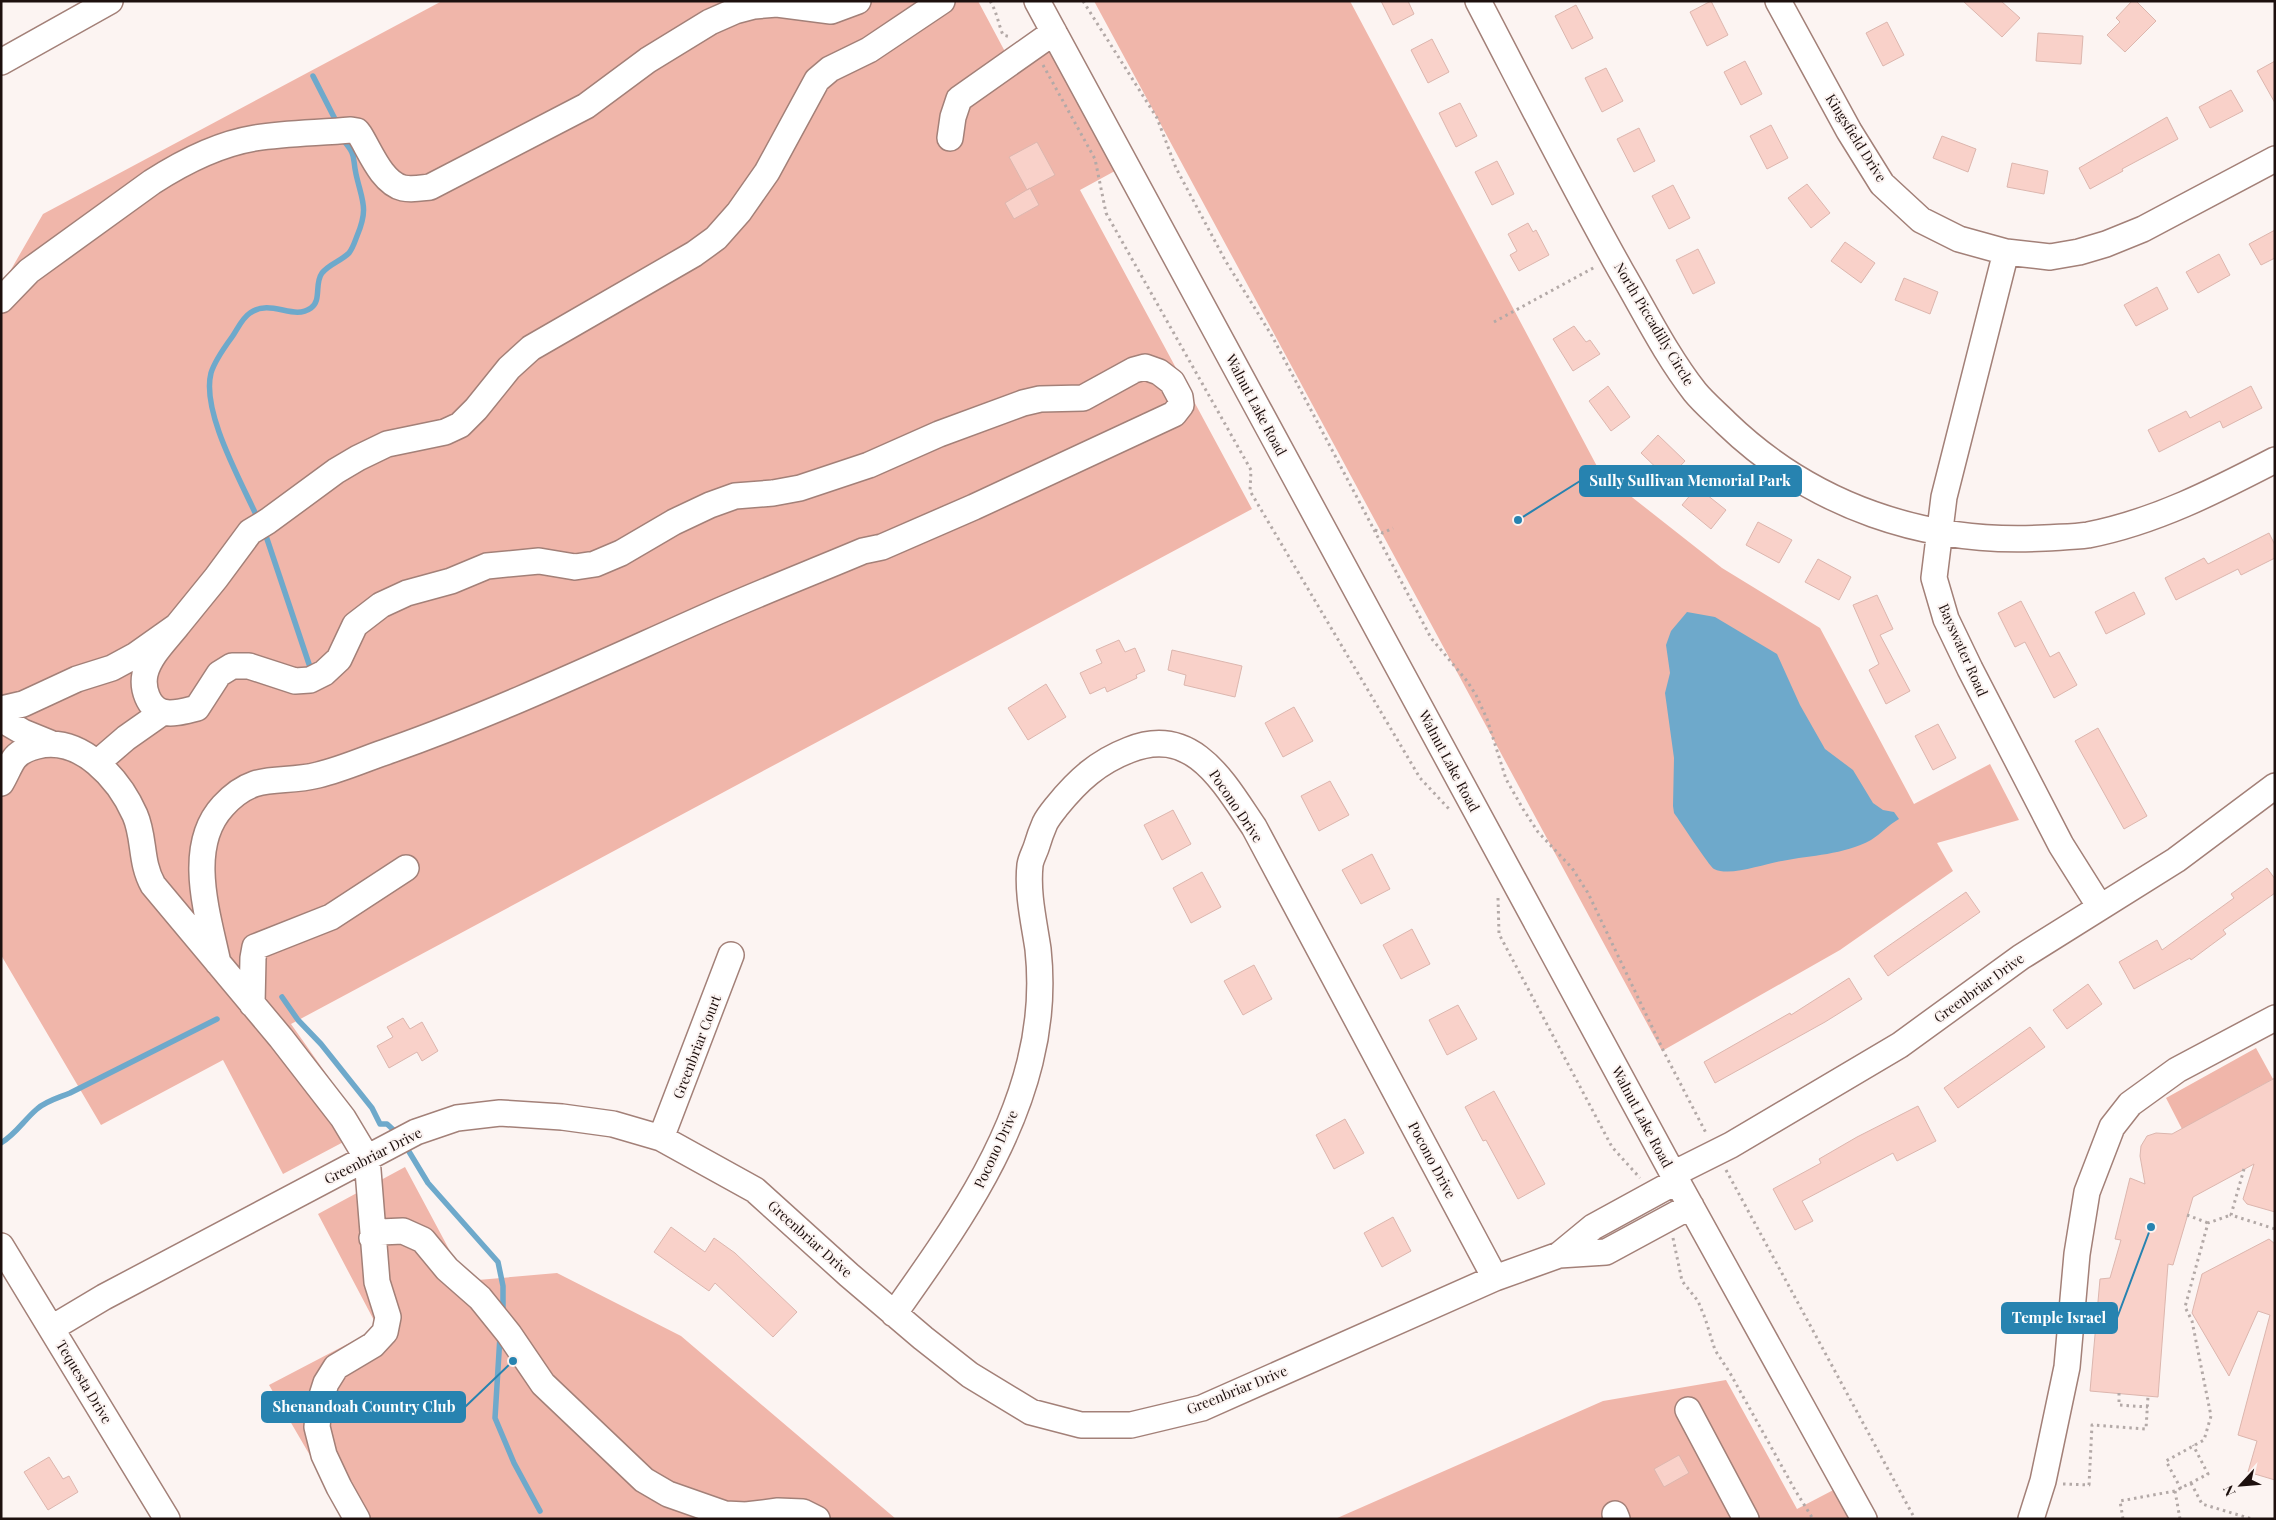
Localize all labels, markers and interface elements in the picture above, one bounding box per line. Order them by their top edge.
street label: Kingsfield Drive [1822,90,1891,185]
street label: North Piccadilly Circle [1610,258,1699,389]
street label: Walnut Lake Road [1221,350,1291,459]
callout: Sully Sullivan Memorial Park [1580,466,1801,496]
text: Sully Sullivan Memorial Park [1589,470,1791,490]
street label: Bayswater Road [1934,600,1992,699]
street label: Walnut Lake Road [1414,706,1484,815]
street label: Pocono Drive [1205,766,1268,846]
street label: Greenbriar Drive [1930,948,2028,1027]
street label: Greenbriar Court [668,991,725,1101]
street label: Walnut Lake Road [1607,1062,1677,1171]
street label: Pocono Drive [969,1107,1022,1191]
street label: Pocono Drive [1404,1118,1461,1201]
street label: Greenbriar Drive [321,1123,425,1188]
street label: Greenbriar Drive [764,1196,857,1282]
callout: Temple Israel [2002,1303,2117,1333]
text: Temple Israel [2012,1307,2107,1327]
street label: Tequesta Drive [52,1337,117,1427]
street label: Greenbriar Drive [1184,1361,1290,1418]
callout: Shenandoah Country Club [262,1392,465,1422]
text: Shenandoah Country Club [273,1396,456,1416]
north arrow [2216,1460,2266,1510]
text: N [2218,1482,2240,1500]

